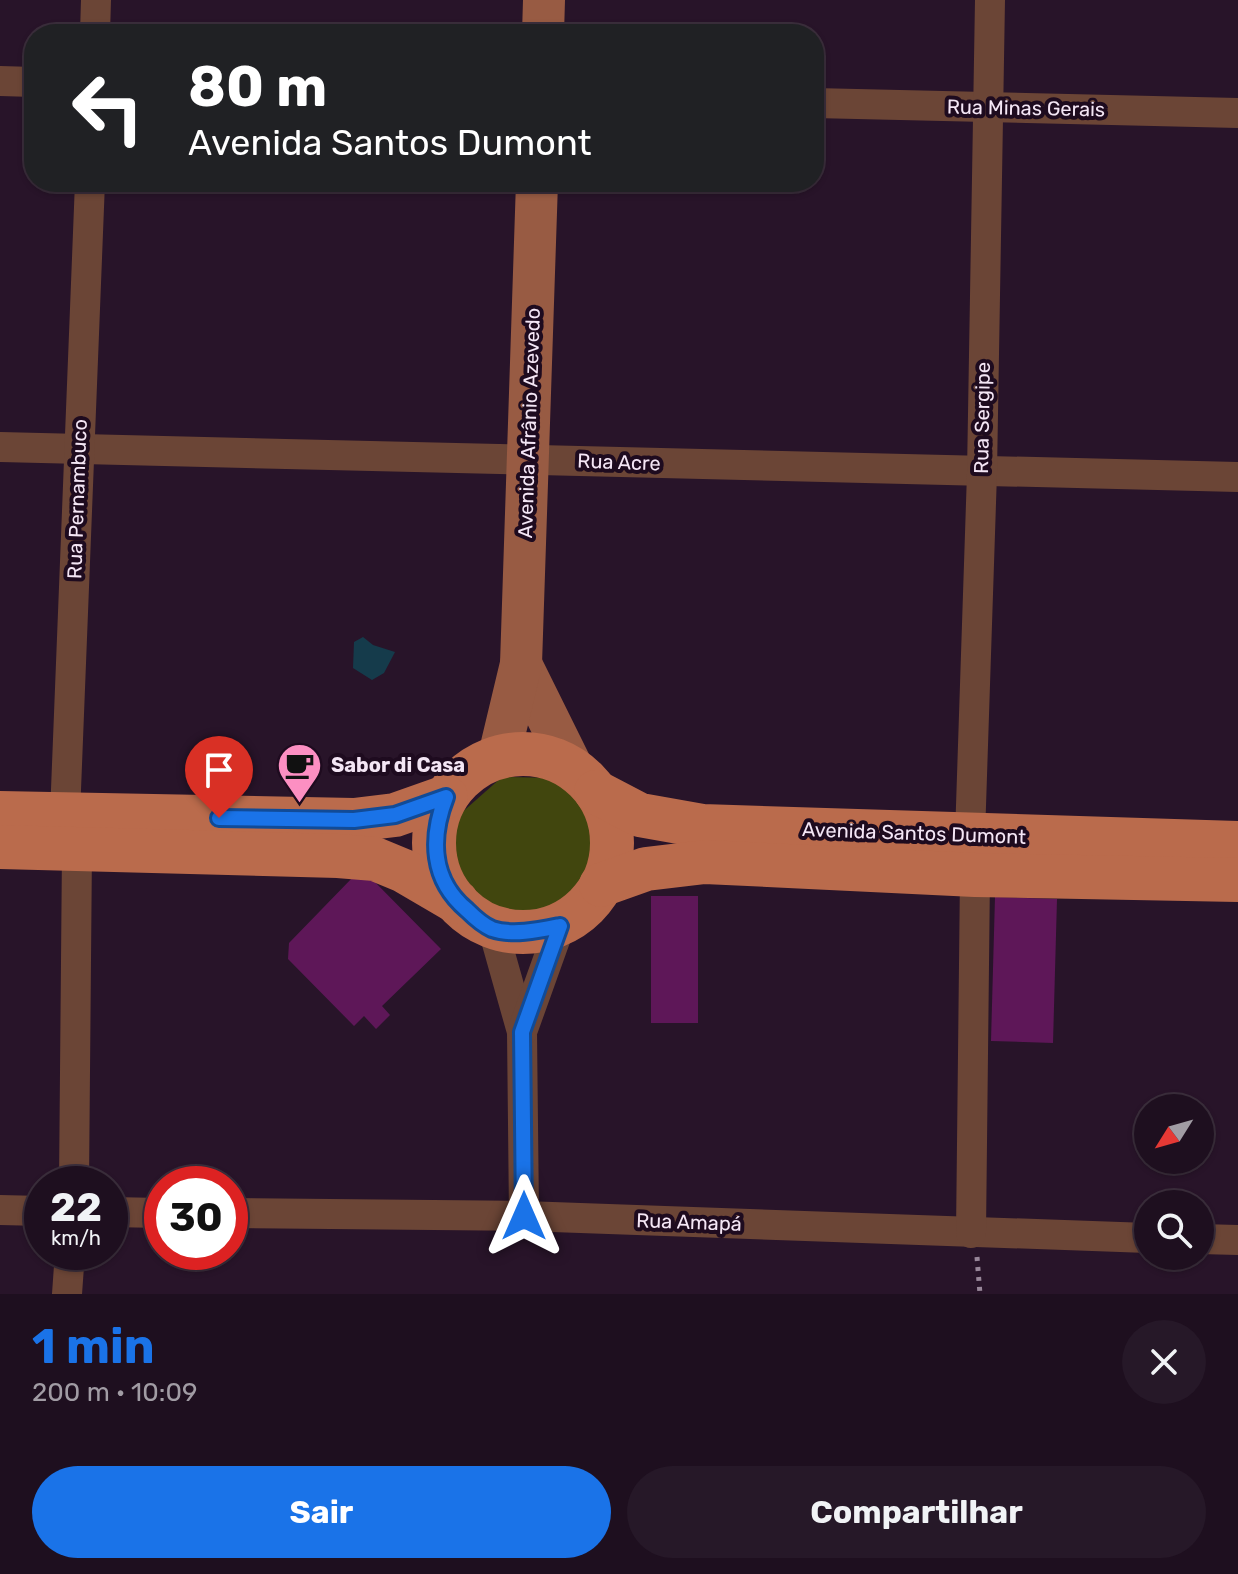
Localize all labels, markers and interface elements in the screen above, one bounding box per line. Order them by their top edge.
text: 80 m [188,54,327,120]
icon: left [56,56,160,160]
street label: Rua Minas Gerais [947,95,1105,121]
text: Avenida Santos Dumont [188,121,592,164]
street label: Avenida Afrânio Azevedo [513,307,545,539]
street label: Rua Sergipe [969,362,995,474]
street label: Rua Pernambuco [62,419,92,579]
street label: Rua Acre [577,449,661,475]
pin [185,736,253,818]
cafe icon: Sabor di Casa [276,741,324,804]
icon: arrive [197,748,241,792]
place label: Sabor di Casa [331,753,465,777]
street label: Avenida Santos Dumont [802,817,1027,849]
north arrow [1134,1094,1214,1174]
map controls [1134,1094,1214,1270]
speed limit sign: 30 [144,1166,248,1270]
position arrow [482,1174,566,1258]
text: 22 [50,1184,102,1231]
button: search [1134,1190,1214,1270]
street label: Rua Amapá [636,1208,742,1236]
text: km/h [51,1226,101,1250]
text: 1 min [32,1318,155,1375]
button: close [1122,1320,1206,1404]
text: 200 m · 10:09 [32,1377,197,1408]
button: Sair [32,1466,611,1558]
button: Compartilhar [627,1466,1206,1558]

